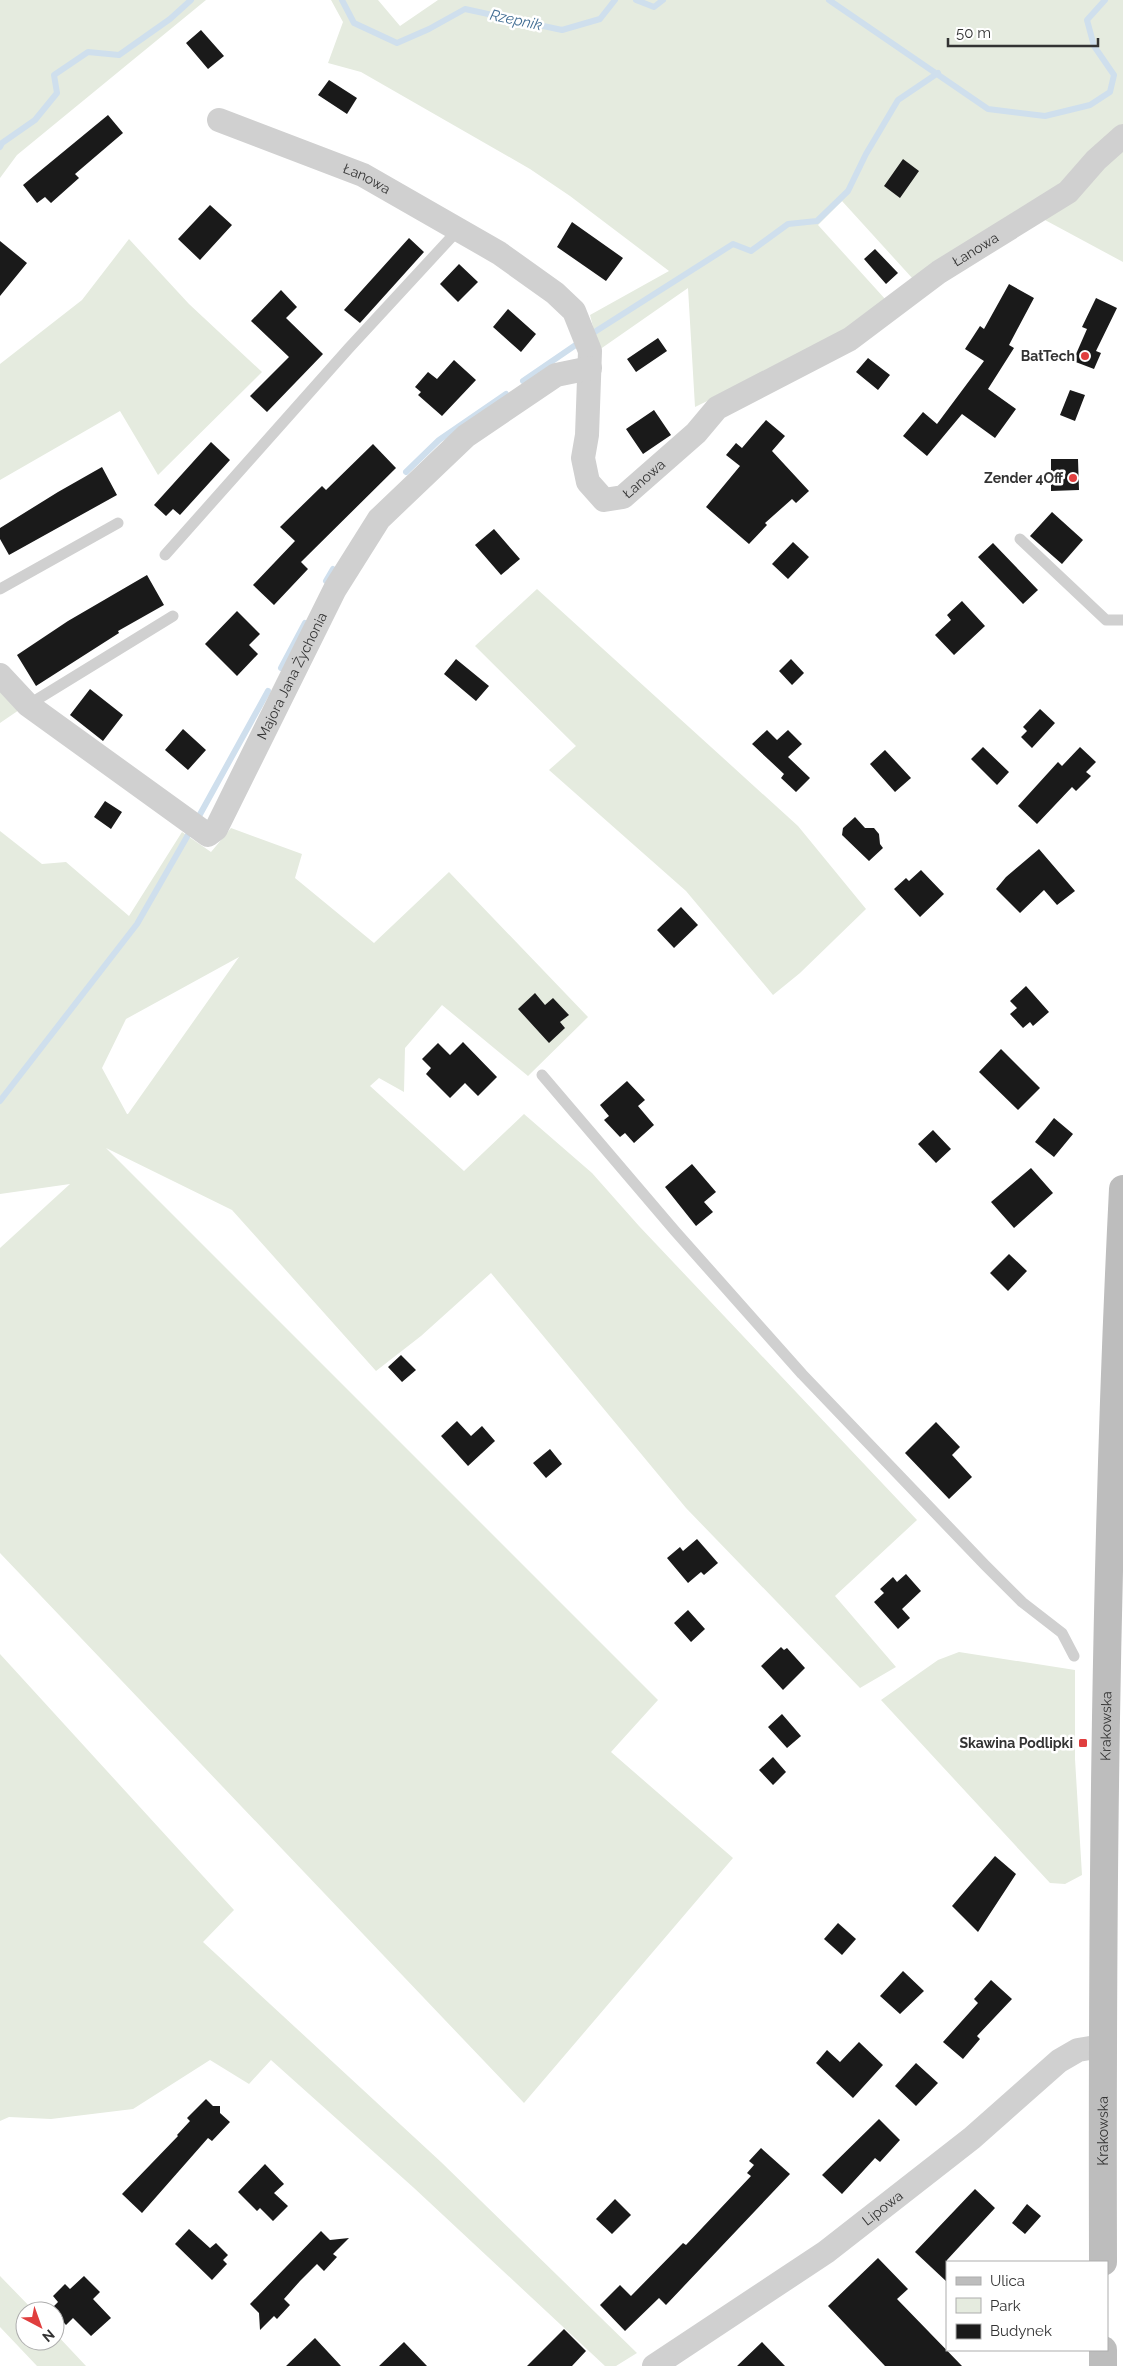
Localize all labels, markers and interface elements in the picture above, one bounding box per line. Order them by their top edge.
water label: Rzepnik [488,6,544,34]
scale bar [948,15,1098,47]
text: 50 m [956,24,991,42]
street label: Łanowa [341,160,393,197]
street label: Łanowa [949,229,1001,270]
place label: BatTech [1021,348,1075,364]
marker: BatTech [1079,350,1091,362]
street label: Łanowa [619,456,668,502]
place label: Zender 4Off [984,470,1064,486]
marker: Zender 4Off [1067,472,1079,484]
street label: Majora Jana Żychonia [254,610,330,742]
street label: Krakowska [1097,1691,1114,1761]
place label: Skawina Podlipki [959,1735,1073,1751]
marker: Skawina Podlipki [1077,1737,1089,1749]
street label: Krakowska [1095,2096,1111,2166]
street label: Lipowa [859,2187,906,2229]
legend [946,2261,1108,2351]
text: Ulica [990,2272,1025,2290]
text: Park [990,2297,1021,2315]
north arrow [15,2301,65,2351]
text: Budynek [990,2322,1052,2340]
text: N [39,2326,58,2345]

